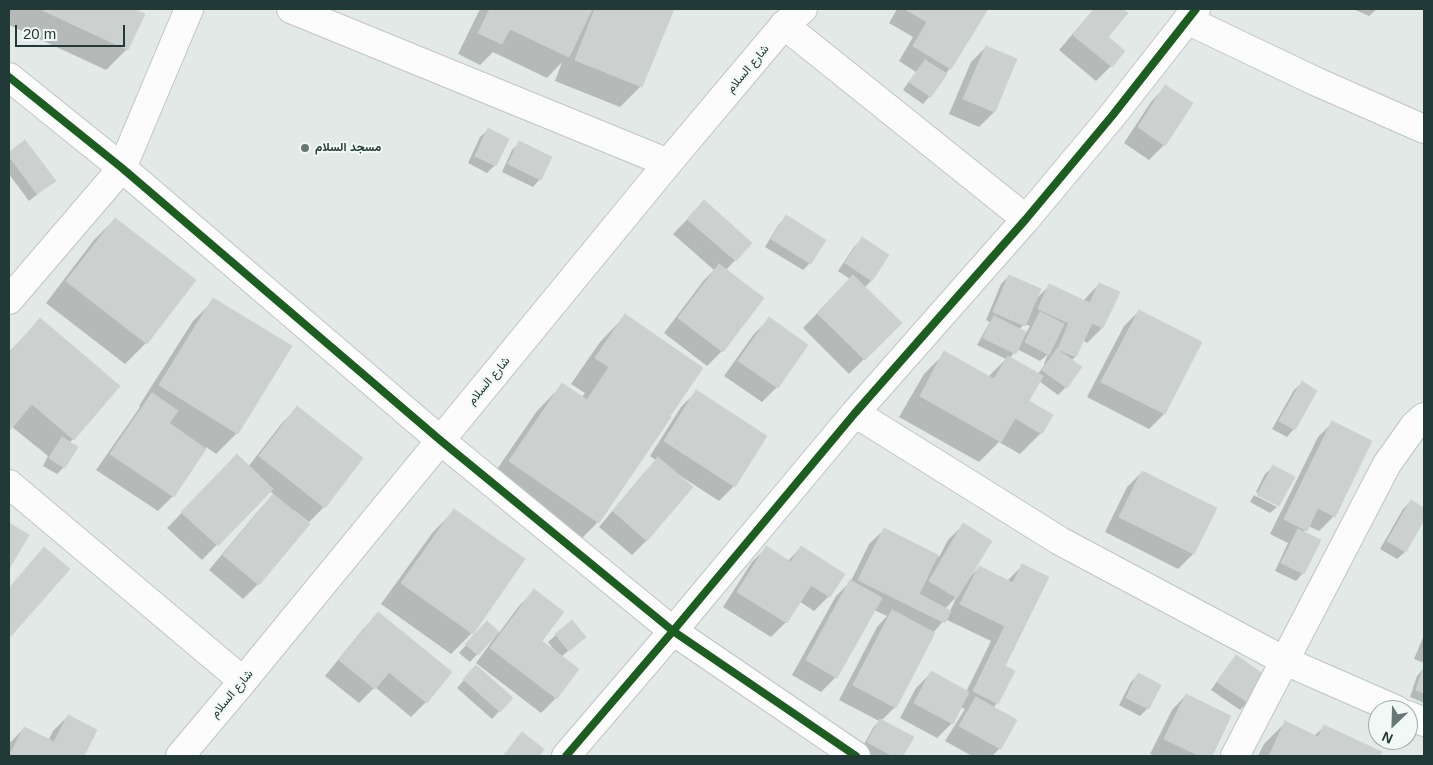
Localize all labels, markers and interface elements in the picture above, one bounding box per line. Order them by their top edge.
scale bar [18,15,128,47]
text: 20 m [23,25,56,42]
street label: شارع السلام [724,42,772,96]
place label: مسجد السلام [315,141,381,155]
marker: مسجد السلام [299,142,311,154]
street label: شارع السلام [465,354,513,408]
street label: شارع السلام [208,667,256,721]
north arrow [1368,700,1418,750]
text: N [1379,728,1395,747]

